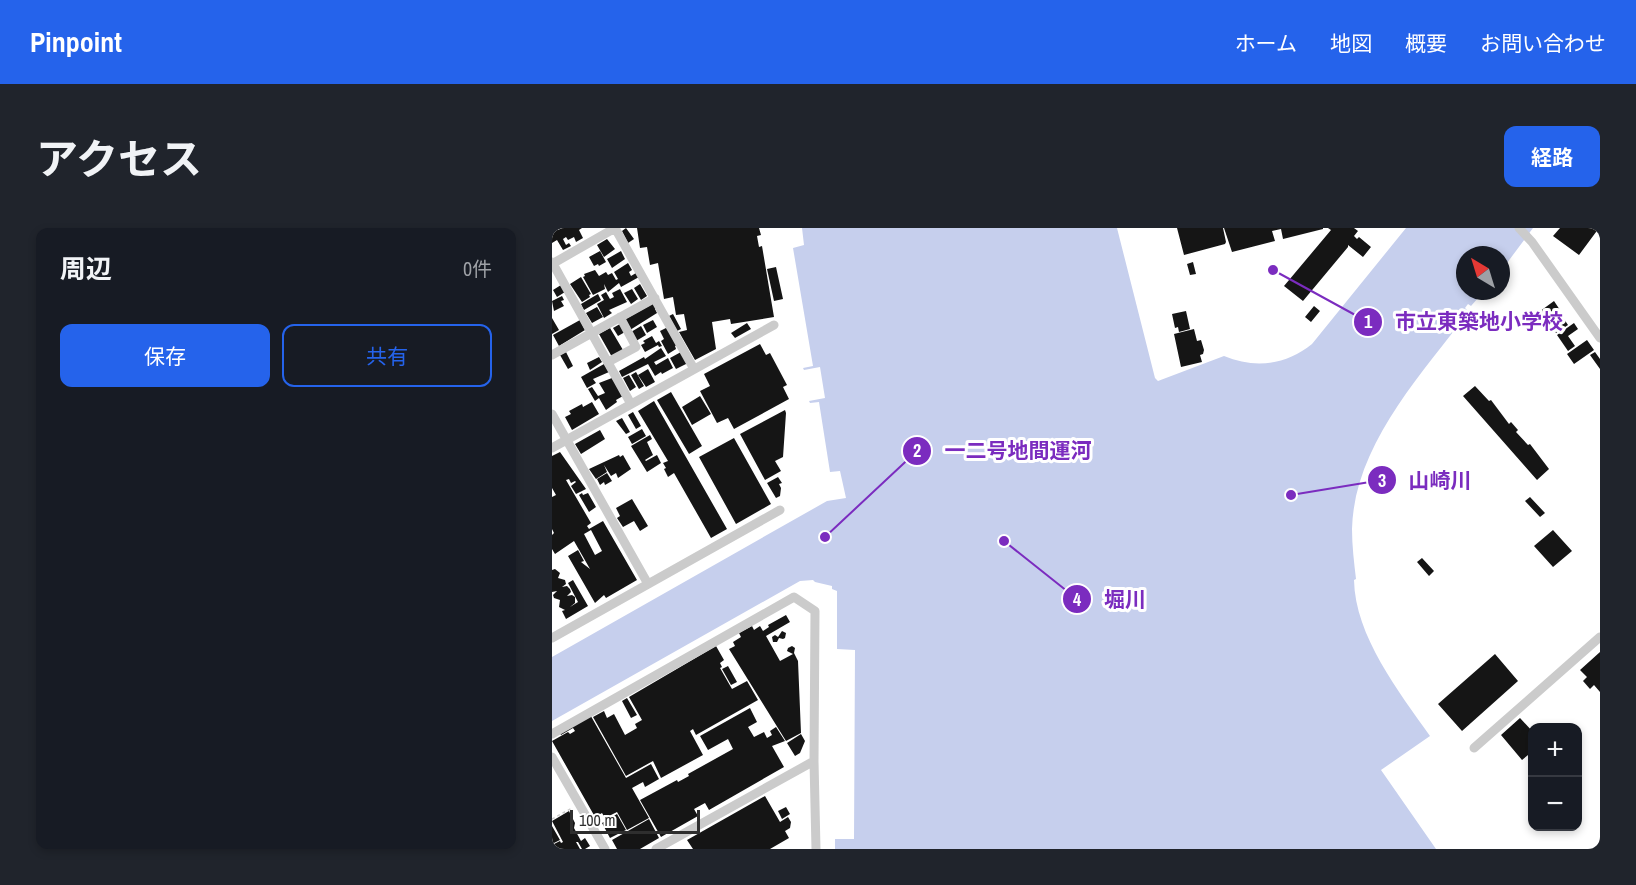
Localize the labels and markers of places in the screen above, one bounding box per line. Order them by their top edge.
callout: 市立東築地小学校 [1353,302,1575,341]
callout: 一二号地間運河 [902,431,1103,470]
callout: 山崎川 [1367,461,1484,500]
callout: 堀川 [1062,580,1158,619]

